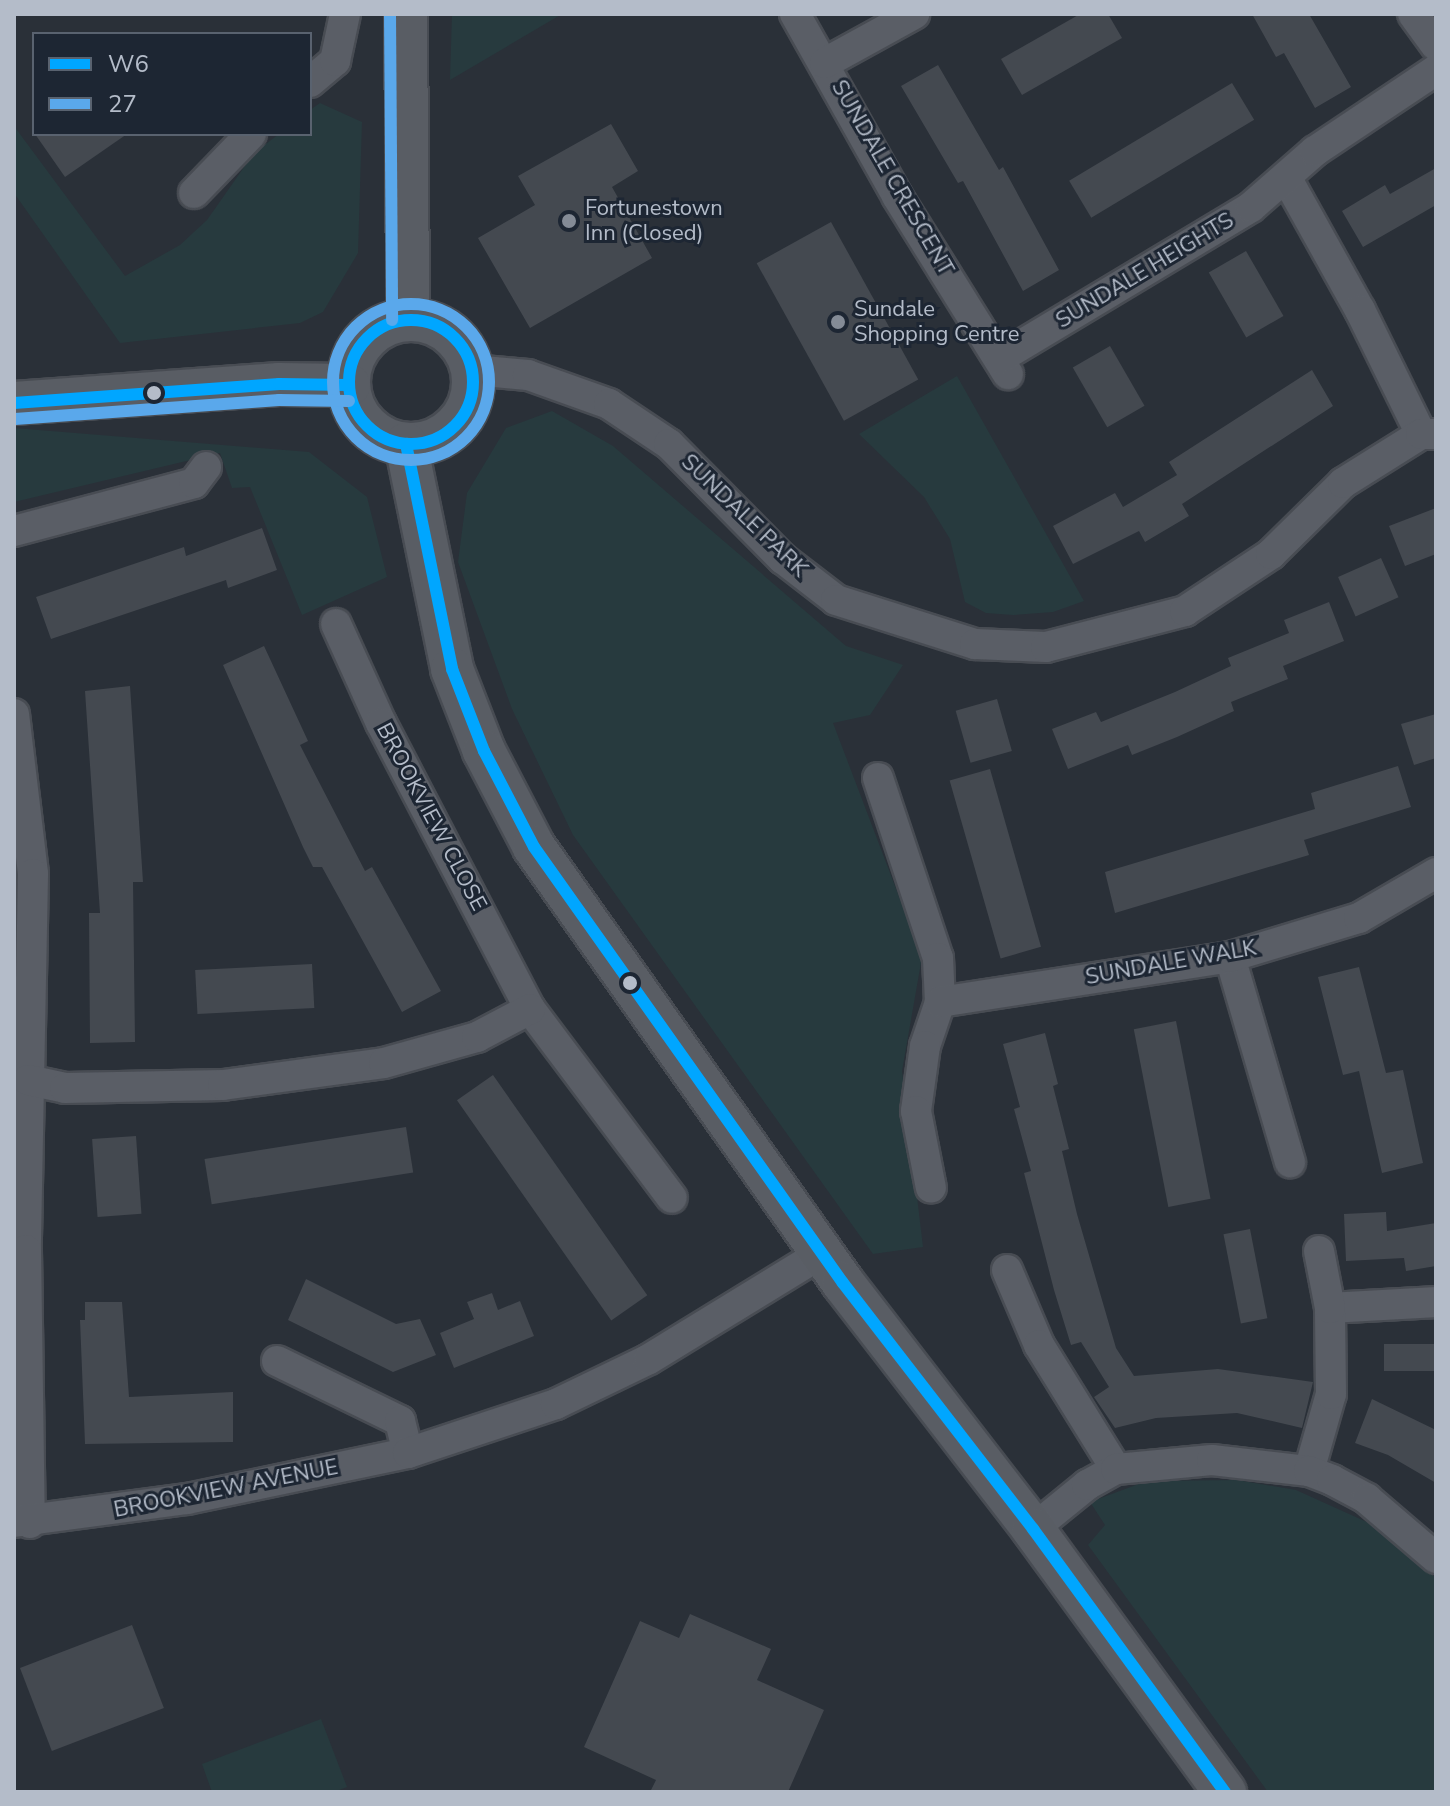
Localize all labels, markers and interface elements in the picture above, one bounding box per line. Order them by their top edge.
legend [32,32,312,136]
text: W6 [108,48,149,80]
street label: SUNDALE CRESCENT [825,76,959,280]
text: 27 [108,88,137,120]
place label: Fortunestown Inn (Closed) [585,195,723,246]
street label: SUNDALE HEIGHTS [1051,208,1239,334]
marker: Fortunestown Inn (Closed) [560,212,578,230]
place label: Sundale Shopping Centre [854,296,1019,348]
marker: Sundale Shopping Centre [829,313,847,331]
unlabelled marker [146,385,162,401]
street label: SUNDALE PARK [675,449,813,583]
street label: BROOKVIEW CLOSE [370,718,492,916]
street label: SUNDALE WALK [1083,935,1259,991]
unlabelled marker [622,975,638,991]
street label: BROOKVIEW AVENUE [112,1454,340,1524]

